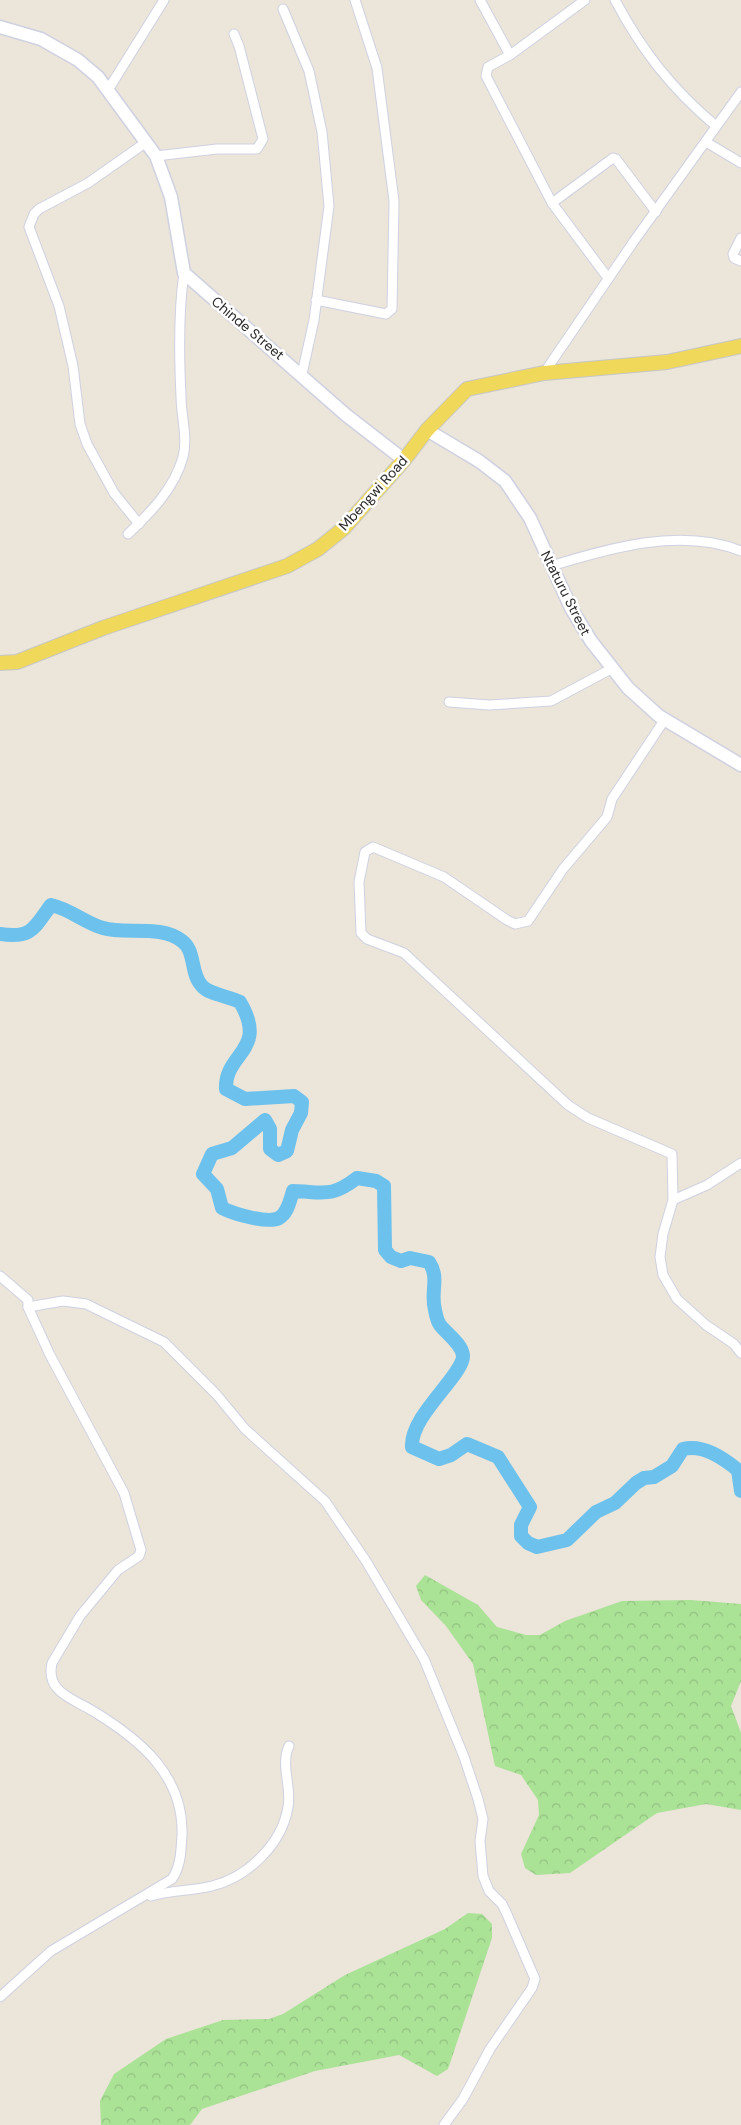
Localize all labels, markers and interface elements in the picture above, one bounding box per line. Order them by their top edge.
street label: Chinde Street [208,292,288,364]
street label: Mbengwi Road [335,452,411,534]
street label: Ntaturu Street [537,548,595,638]

